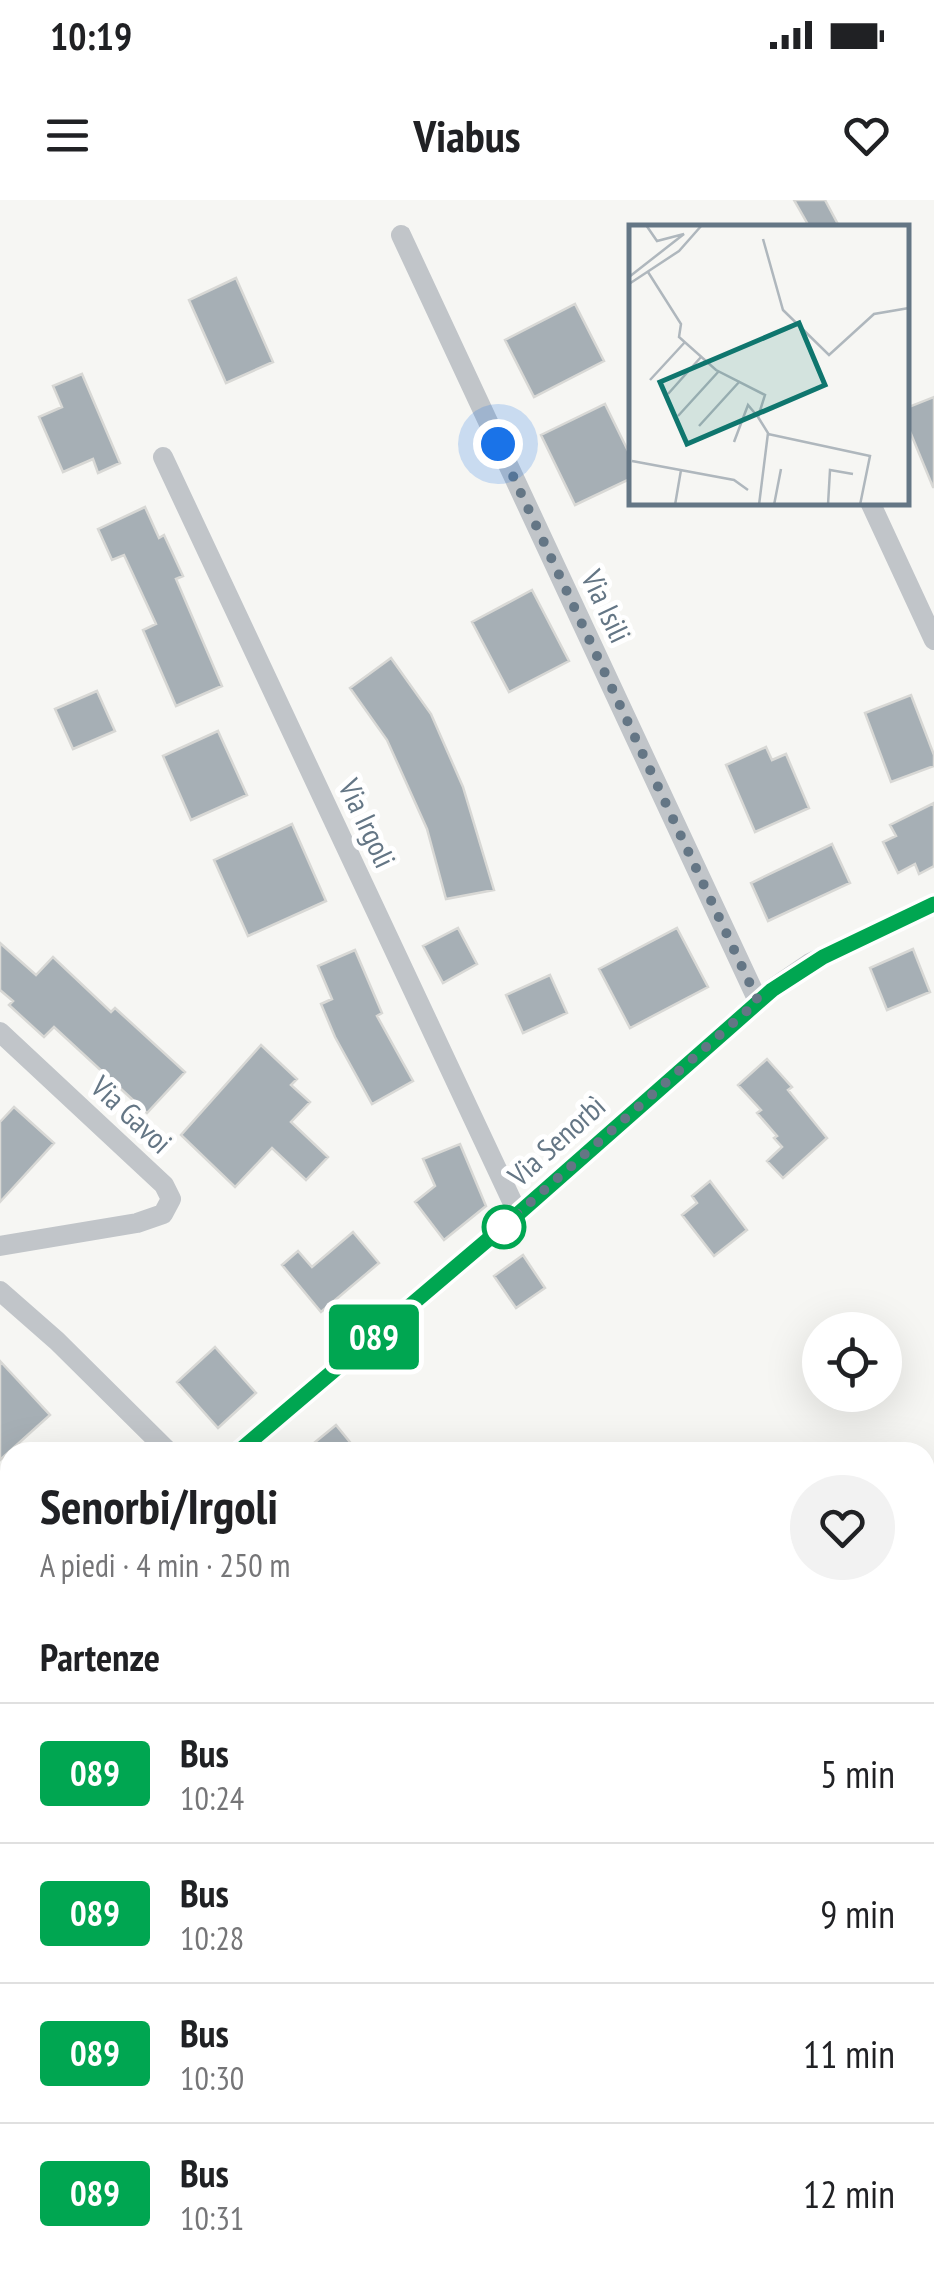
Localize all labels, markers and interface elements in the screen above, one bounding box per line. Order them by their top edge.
text: 10:19 [50,11,132,60]
text: Viabus [413,106,521,164]
icon: menu [40,108,95,163]
icon: heart [839,108,894,163]
inset map [629,225,909,505]
your location [473,419,523,469]
street label: Via Isili [573,562,641,649]
street label: Via Irgoli [330,772,405,874]
street label: Via Gavoi [83,1066,181,1161]
street label: Via Senorbì [498,1086,613,1195]
unlabelled marker [483,1206,525,1248]
line badge: 089 [316,1304,432,1370]
map controls [802,1312,902,1412]
button: locate [802,1312,902,1412]
text: 089 [349,1314,399,1360]
text: Senorbi/Irgoli [40,1475,278,1537]
button: heart [790,1475,895,1580]
text: A piedi · 4 min · 250 m [40,1544,290,1586]
text: Partenze [40,1632,160,1681]
text: Bus [180,1728,229,1777]
text: 5 min [820,1749,895,1798]
text: 089 [70,1750,120,1796]
text: 10:24 [180,1777,244,1819]
text: Bus [180,1868,229,1917]
text: 9 min [820,1889,895,1938]
text: 089 [70,1890,120,1936]
text: 10:28 [180,1917,244,1959]
text: Bus [180,2008,229,2057]
text: 11 min [803,2029,895,2078]
text: 089 [70,2030,120,2076]
text: 10:30 [180,2057,244,2099]
text: Bus [180,2148,229,2197]
text: 12 min [803,2169,895,2218]
text: 089 [70,2170,120,2216]
text: 10:31 [180,2197,244,2239]

